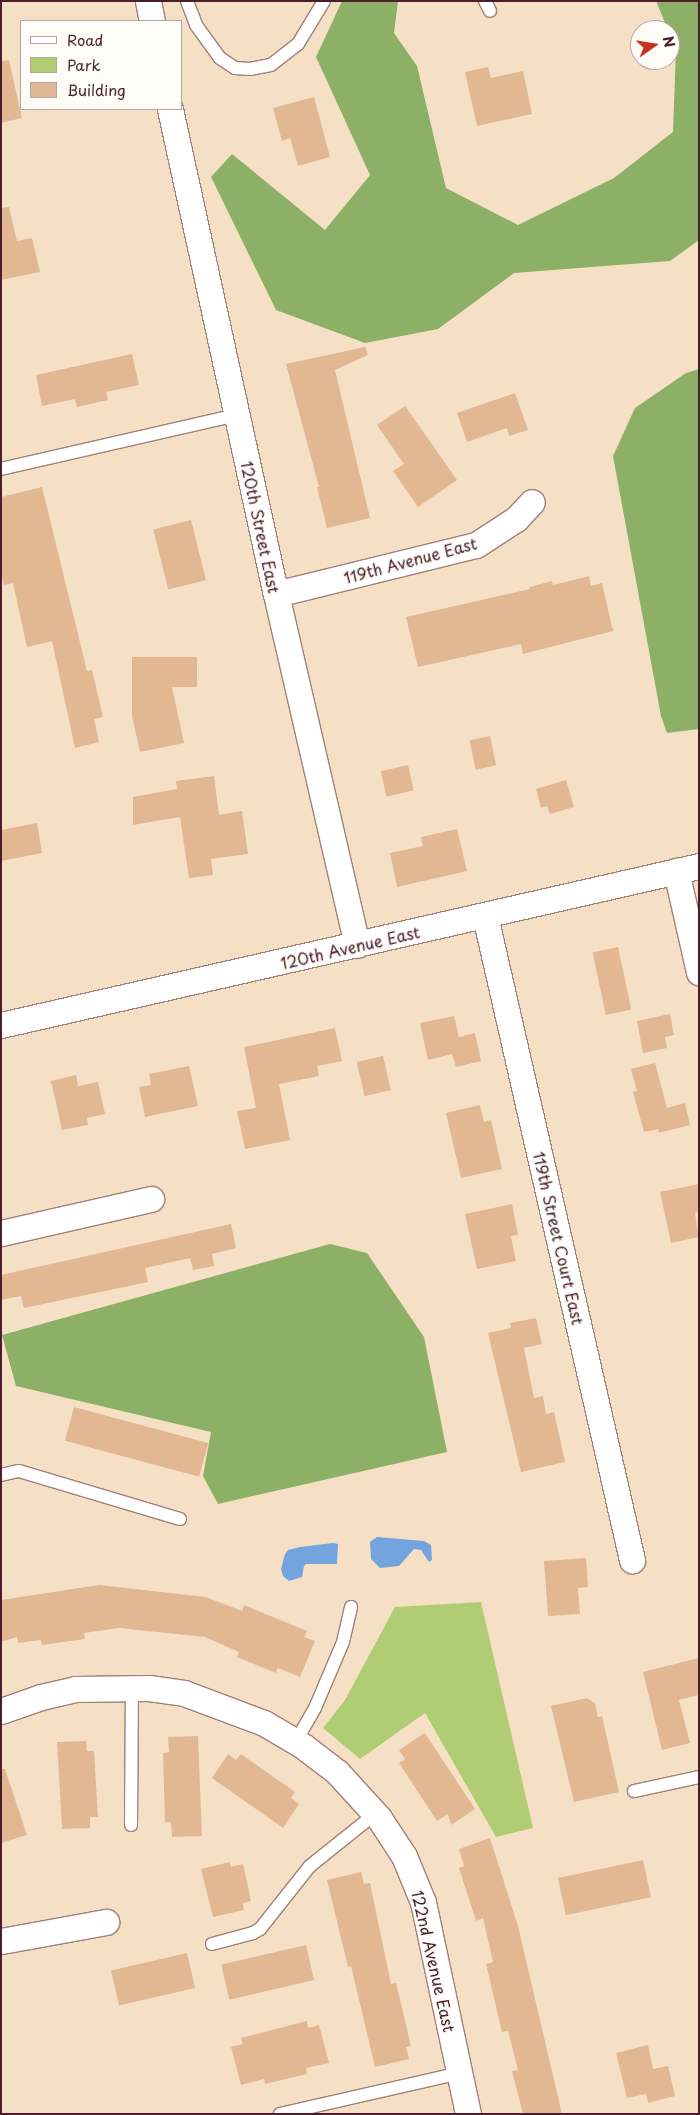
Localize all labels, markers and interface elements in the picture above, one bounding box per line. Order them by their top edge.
legend [20,20,182,110]
north arrow [630,20,680,70]
text: Road [67,28,103,51]
text: N [658,34,681,50]
text: Park [67,53,101,76]
text: Building [67,78,126,101]
street label: 120th Street East [238,459,284,595]
street label: 119th Avenue East [341,533,479,587]
street label: 120th Avenue East [278,922,422,972]
street label: 119th Street Court East [529,1149,589,1327]
street label: 122nd Avenue East [408,1888,460,2034]

